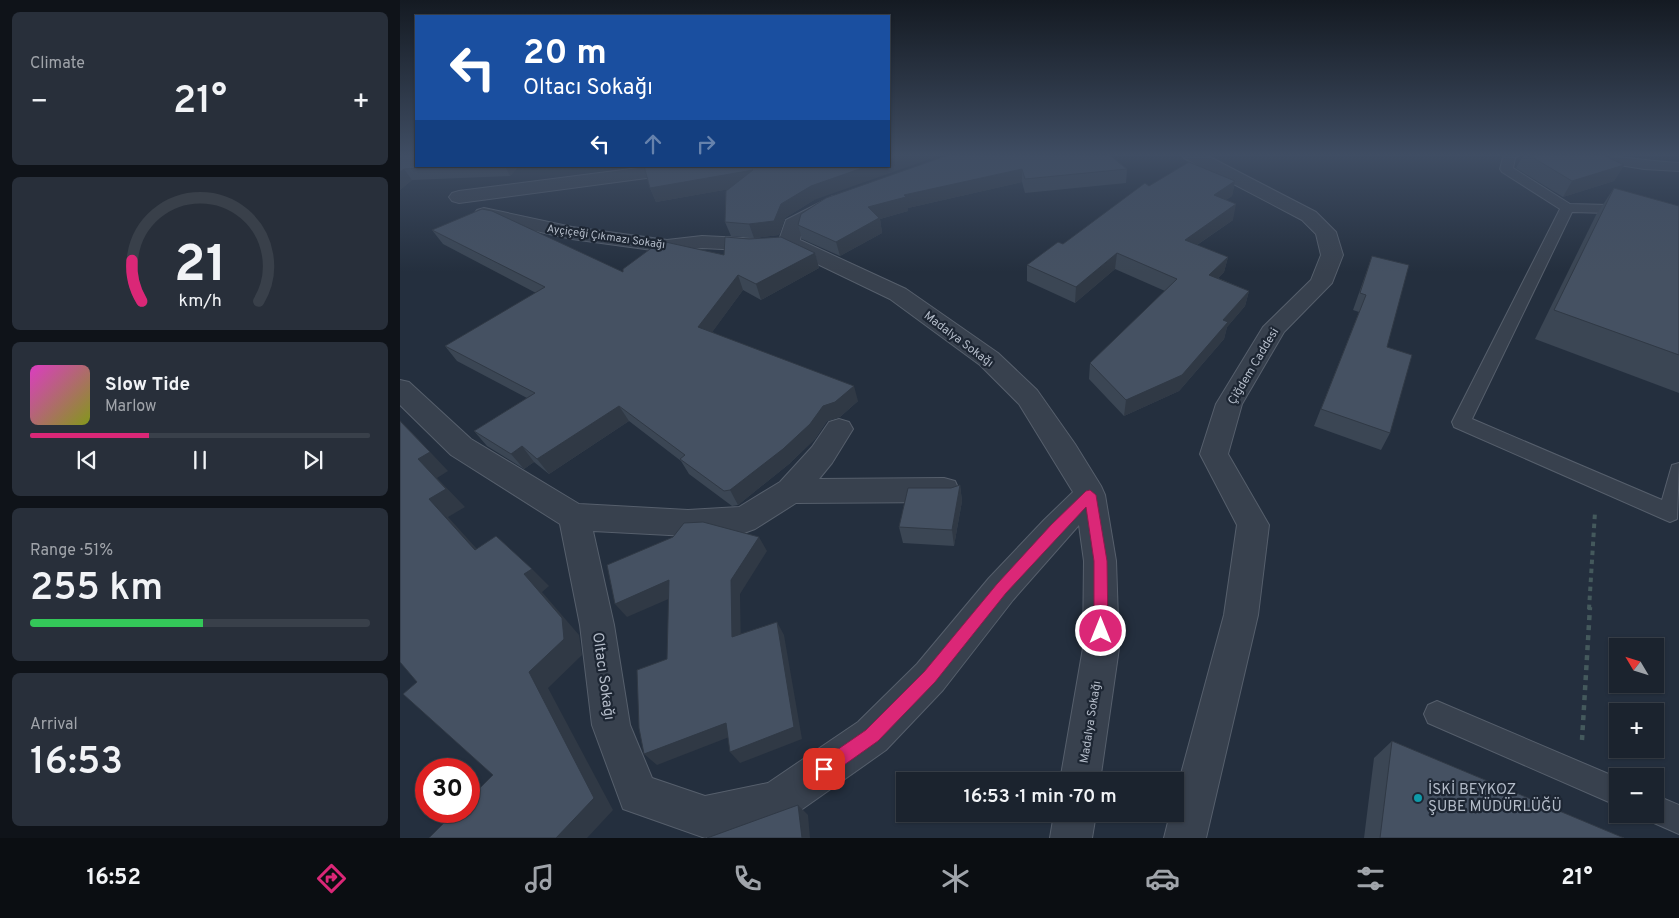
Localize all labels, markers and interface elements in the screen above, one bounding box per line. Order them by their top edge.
text: 20 m [523,32,607,76]
icon: left [440,35,505,100]
text: Climate [30,54,85,74]
text: Oltacı Sokağı [523,75,653,102]
text: 21° [173,78,227,127]
text: − [30,85,48,121]
text: + [352,85,370,121]
icon: left [586,130,614,158]
icon: ahead [639,130,667,158]
icon: right [692,130,720,158]
street label: Ayçiçeği Çıkmazı Sokağı [546,222,666,252]
text: 21 [174,234,226,300]
text: km/h [178,290,222,313]
street label: Madalya Sokağı [920,308,996,371]
street label: Çiğdem Caddesi [1225,325,1283,408]
text: Slow Tide [105,373,190,397]
text: Marlow [105,397,157,417]
icon: previous [73,446,101,474]
icon: pause [186,446,214,474]
icon: next [299,446,327,474]
text: Range · 51% [30,541,113,561]
text: 255 km [30,565,163,614]
position arrow [1074,604,1126,656]
street label: Oltacı Sokağı [587,631,618,721]
north arrow [1609,638,1664,692]
map controls [1609,638,1664,823]
street label: Madalya Sokağı [1077,680,1105,765]
button: + [1609,703,1664,758]
text: Arrival [30,715,78,735]
text: 16:53 [30,739,123,788]
pin [803,748,845,790]
icon: arrive [810,755,838,783]
speed limit sign: 30 [415,758,480,823]
button: − [1609,768,1664,823]
place label: İSKİ BEYKOZ ŞUBE MÜDÜRLÜĞÜ [1428,780,1562,817]
text: 16:53 · 1 min · 70 m [963,785,1117,809]
marker: İSKİ BEYKOZ ŞUBE MÜDÜRLÜĞÜ [1412,792,1424,804]
icon: directions [314,861,349,896]
icon: music [522,861,557,896]
icon: phone [730,861,765,896]
icon: climate [938,861,973,896]
icon: car [1145,861,1180,896]
icon: filters [1353,861,1388,896]
text: 16:52 [86,865,141,892]
text: 21° [1561,865,1593,892]

